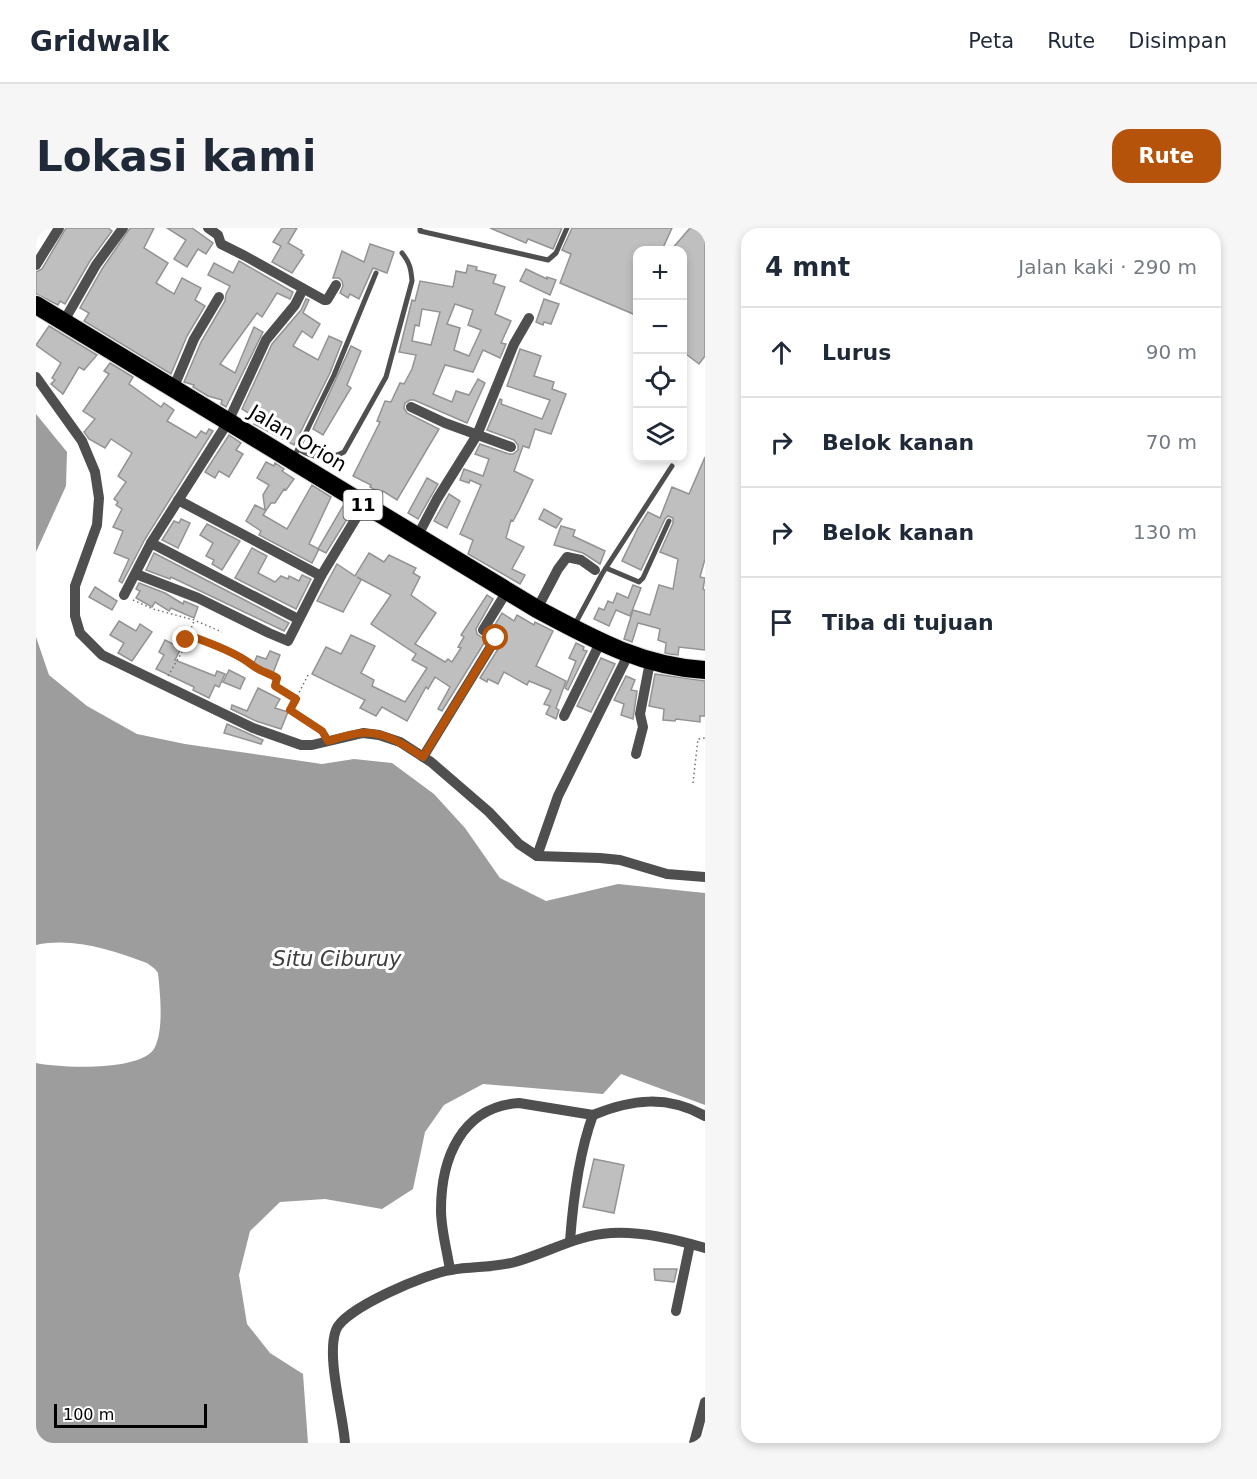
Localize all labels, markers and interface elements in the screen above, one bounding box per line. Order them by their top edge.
text: Gridwalk [30,25,169,58]
text: Peta [968,29,1014,53]
text: Rute [1047,29,1095,53]
text: Disimpan [1128,29,1227,53]
button: Rute [1112,129,1221,183]
text: Lokasi kami [36,132,316,181]
map controls [633,246,687,462]
button: + [633,246,687,300]
text: 4 mnt [765,252,850,282]
text: Jalan kaki · 290 m [1018,255,1197,279]
button: − [633,300,687,354]
icon: ahead [765,336,798,369]
text: Lurus [822,340,891,365]
text: 90 m [1146,340,1197,364]
button: locate [633,354,687,408]
street label: Jalan Orion [243,399,351,476]
button: layers [633,408,687,462]
icon: right [765,426,798,459]
text: Belok kanan [822,430,974,455]
text: 70 m [1146,430,1197,454]
road number: 11 [344,490,382,520]
icon: right [765,516,798,549]
text: Belok kanan [822,520,974,545]
text: 130 m [1133,520,1197,544]
icon: arrive [765,606,798,639]
text: Tiba di tujuan [822,610,994,635]
route start [482,624,508,650]
route end [172,626,198,652]
water label: Situ Ciburuy [273,947,402,971]
scale bar [54,1401,207,1428]
text: 100 m [63,1405,114,1424]

